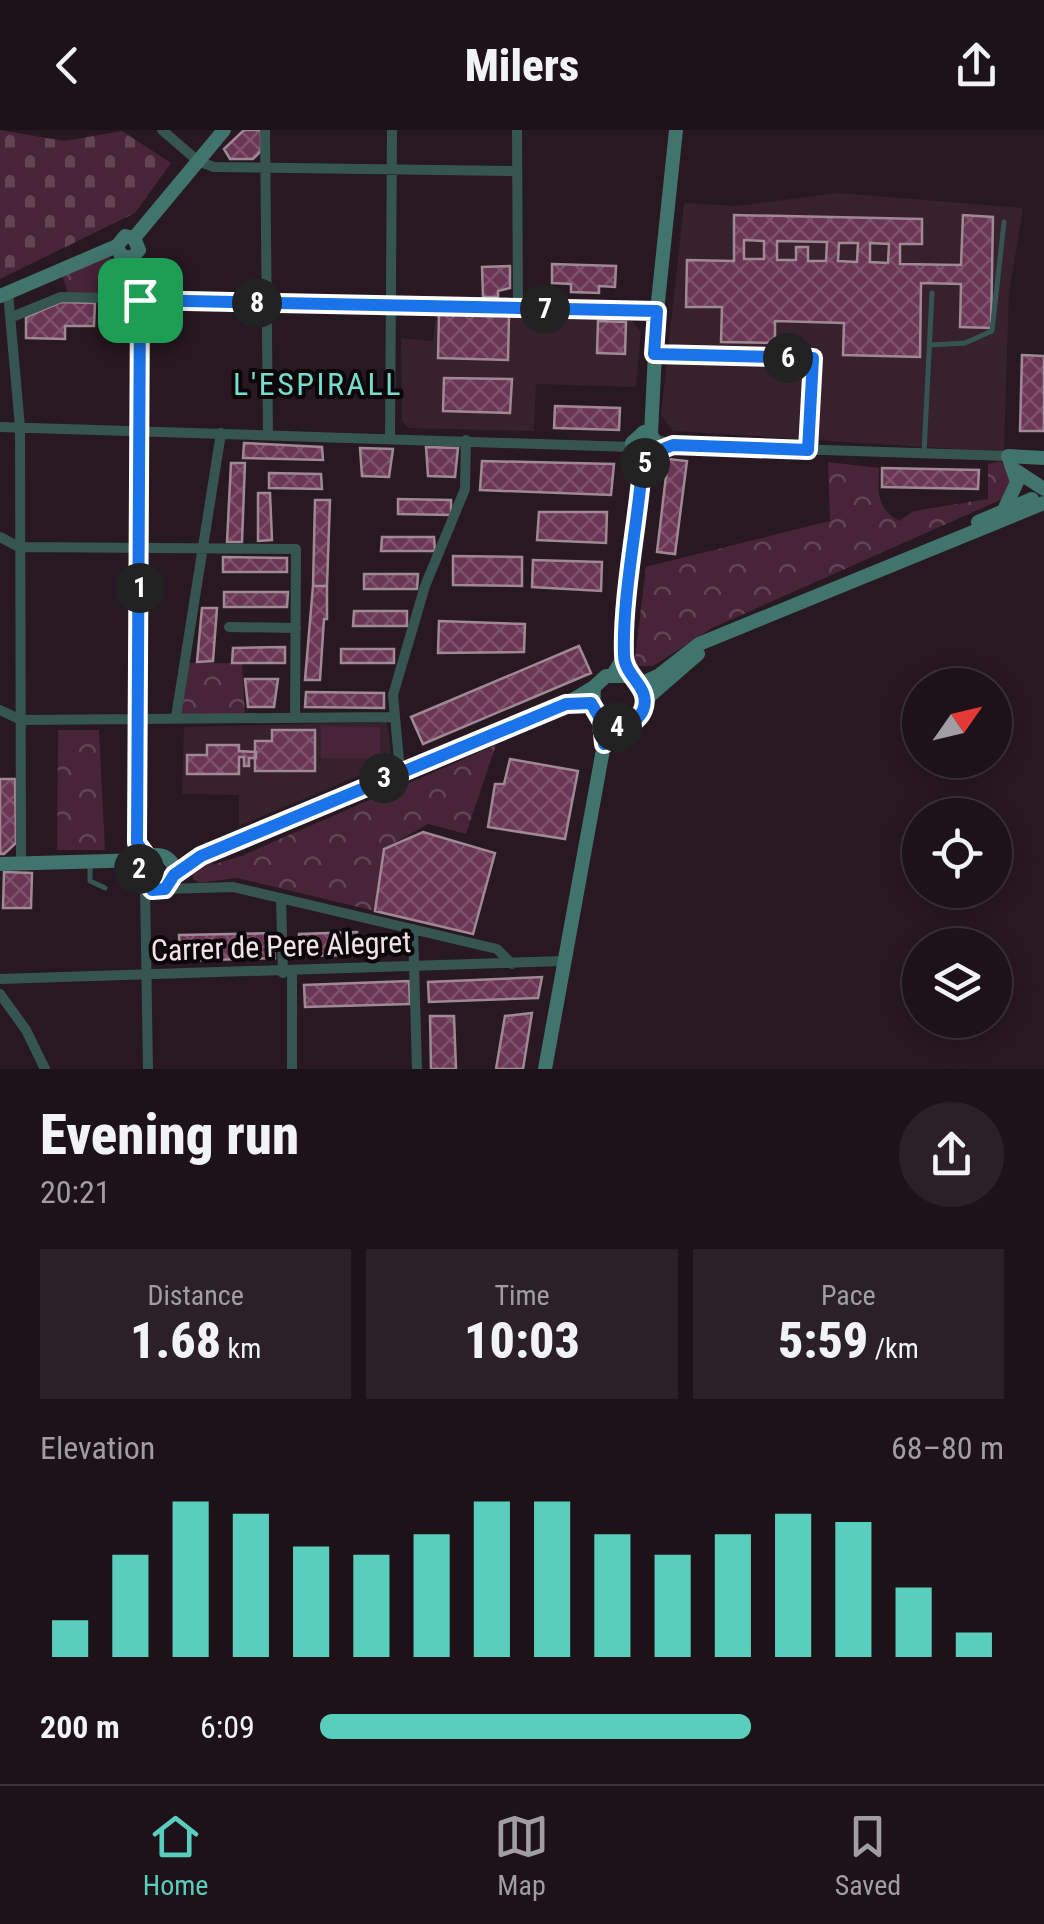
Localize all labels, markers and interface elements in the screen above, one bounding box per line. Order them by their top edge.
icon: back [40,38,95,93]
icon: share [949,38,1004,93]
text: Milers [465,39,579,92]
pin [98,258,183,343]
icon: arrive [113,273,168,328]
pin: 8 [232,278,282,328]
pin: 7 [520,284,570,334]
text: 8 [250,286,264,319]
text: 7 [538,292,552,325]
pin: 6 [763,333,813,383]
text: 6 [781,341,795,374]
district label: L'ESPIRALL [233,365,403,403]
pin: 5 [620,438,670,488]
text: 5 [638,446,652,479]
pin: 1 [115,563,165,613]
text: 1 [133,571,147,604]
north arrow [902,668,1012,778]
map controls [902,668,1012,1038]
pin: 4 [592,702,642,752]
text: 4 [610,710,624,743]
pin: 3 [359,753,409,803]
text: 3 [377,761,391,794]
button: locate [902,798,1012,908]
pin: 2 [114,844,164,894]
text: 2 [132,852,146,885]
street label: Carrer de Pere Alegret [150,924,412,968]
button: layers [902,928,1012,1038]
button: share [899,1102,1004,1207]
text: Evening run [40,1103,299,1167]
text: 20:21 [40,1173,111,1211]
text: Distance [147,1279,244,1312]
text: Time [494,1279,550,1312]
text: Pace [821,1279,876,1312]
text: 1.68 [130,1312,221,1370]
text: 10:03 [464,1312,580,1370]
text: 5:59 [778,1312,868,1370]
text: km [221,1332,261,1365]
text: /km [868,1332,919,1365]
text: Elevation [40,1429,155,1467]
text: 68–80 m [891,1429,1004,1467]
text: 200 m [40,1708,120,1746]
text: 6:09 [200,1708,255,1746]
tab: Home [143,1809,208,1902]
tab: Map [494,1809,549,1902]
tab: Saved [835,1809,901,1902]

